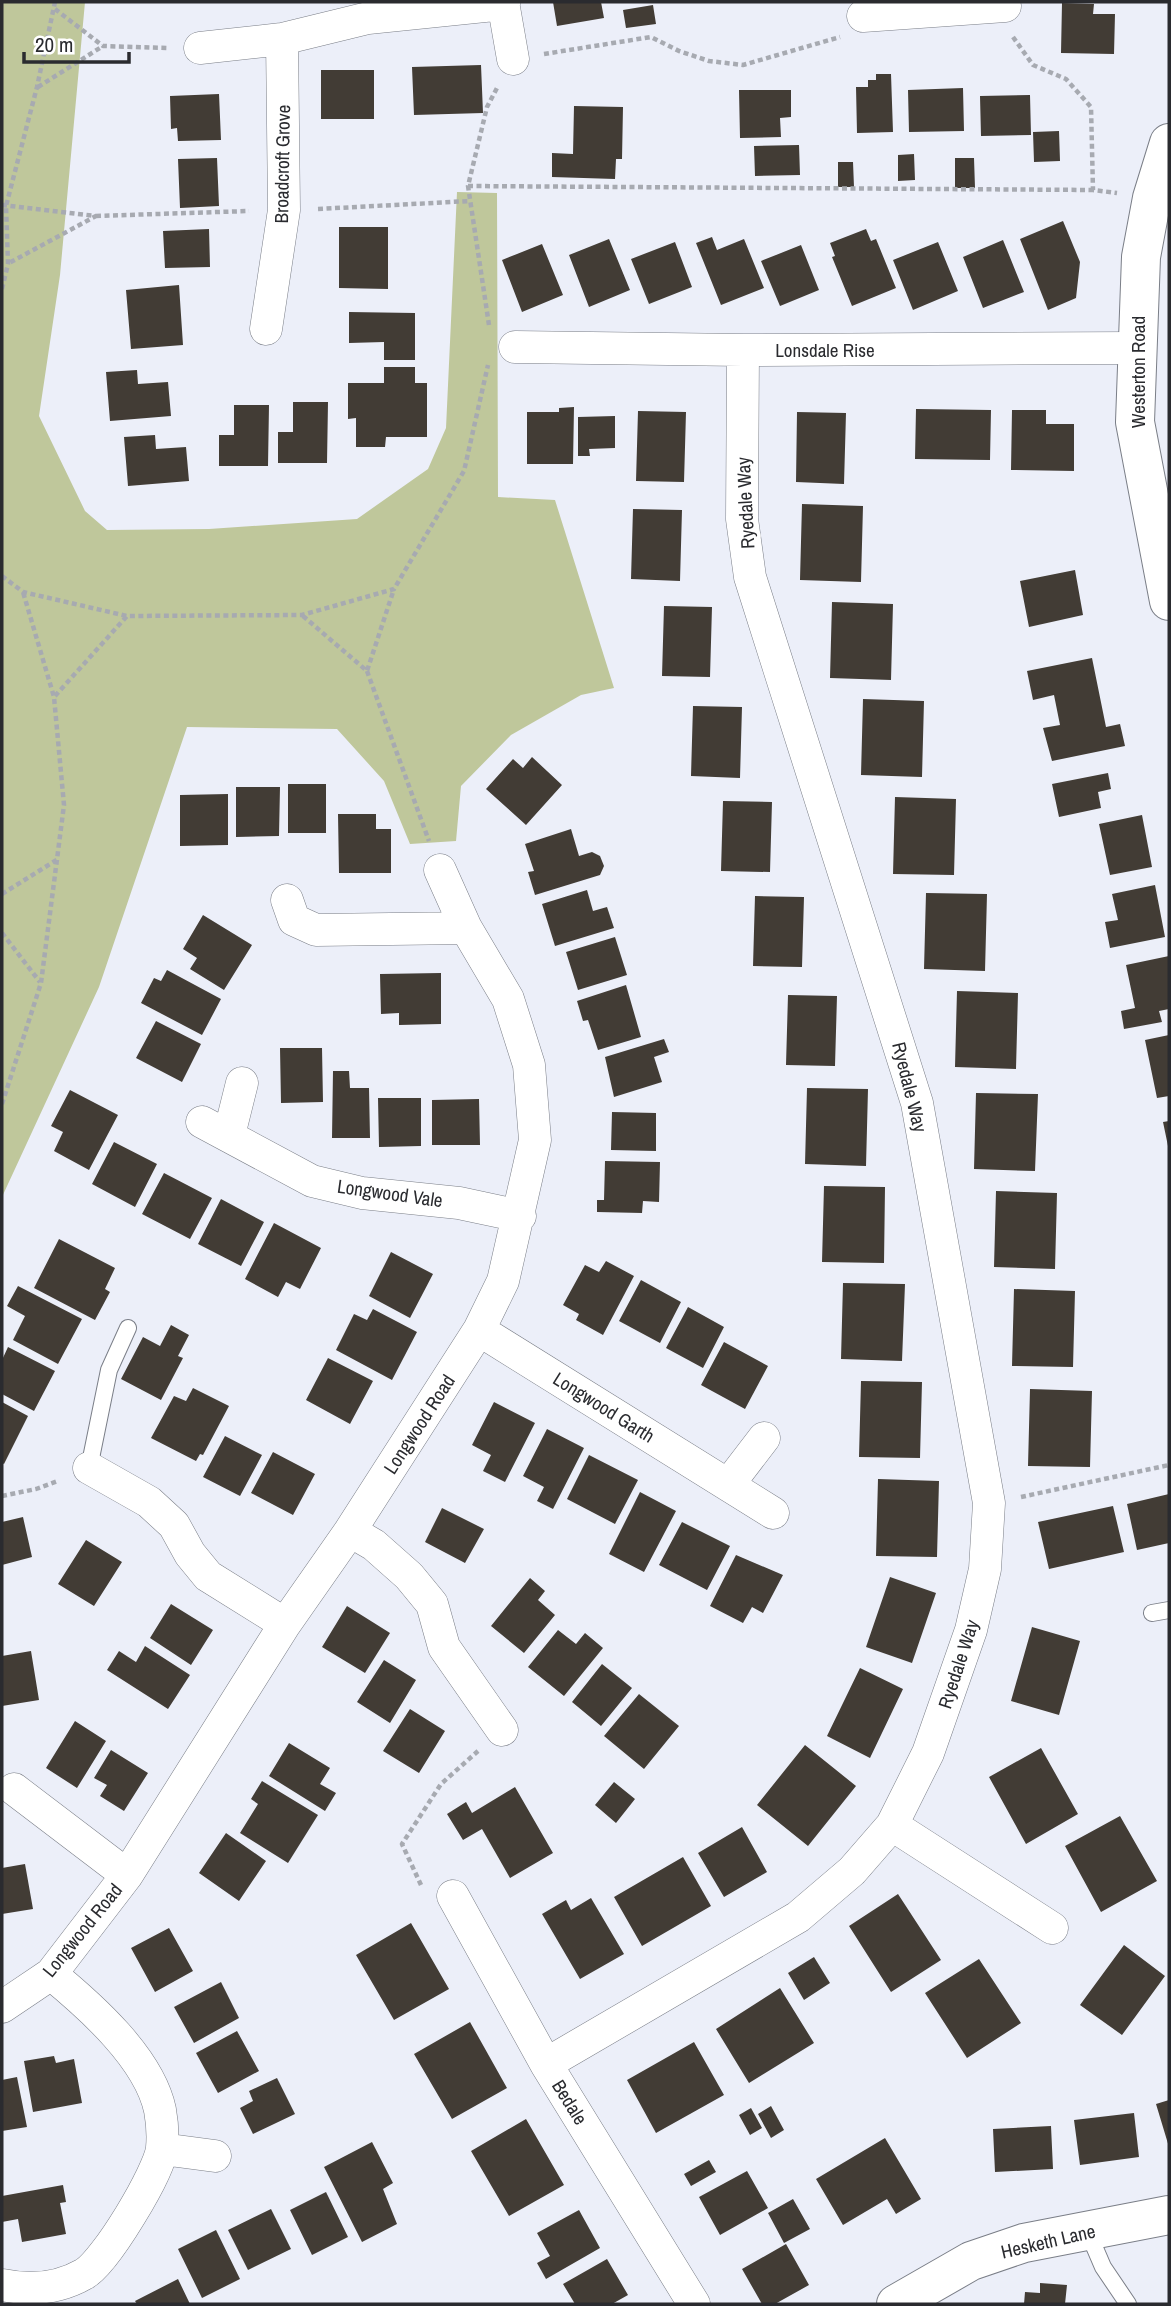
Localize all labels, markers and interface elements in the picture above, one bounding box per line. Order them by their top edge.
scale bar [24,21,130,65]
text: 20 m [35,30,73,59]
street label: Broadcroft Grove [268,104,296,224]
street label: Westerton Road [1125,316,1151,428]
street label: Lonsdale Rise [775,337,875,363]
street label: Ryedale Way [730,456,760,550]
street label: Ryedale Way [886,1039,934,1135]
street label: Longwood Vale [336,1173,444,1213]
street label: Longwood Garth [548,1365,660,1449]
street label: Longwood Road [377,1369,461,1479]
street label: Ryedale Way [931,1616,985,1712]
street label: Longwood Road [36,1878,128,1982]
street label: Bedale [546,2075,594,2129]
street label: Hesketh Lane [998,2218,1098,2264]

